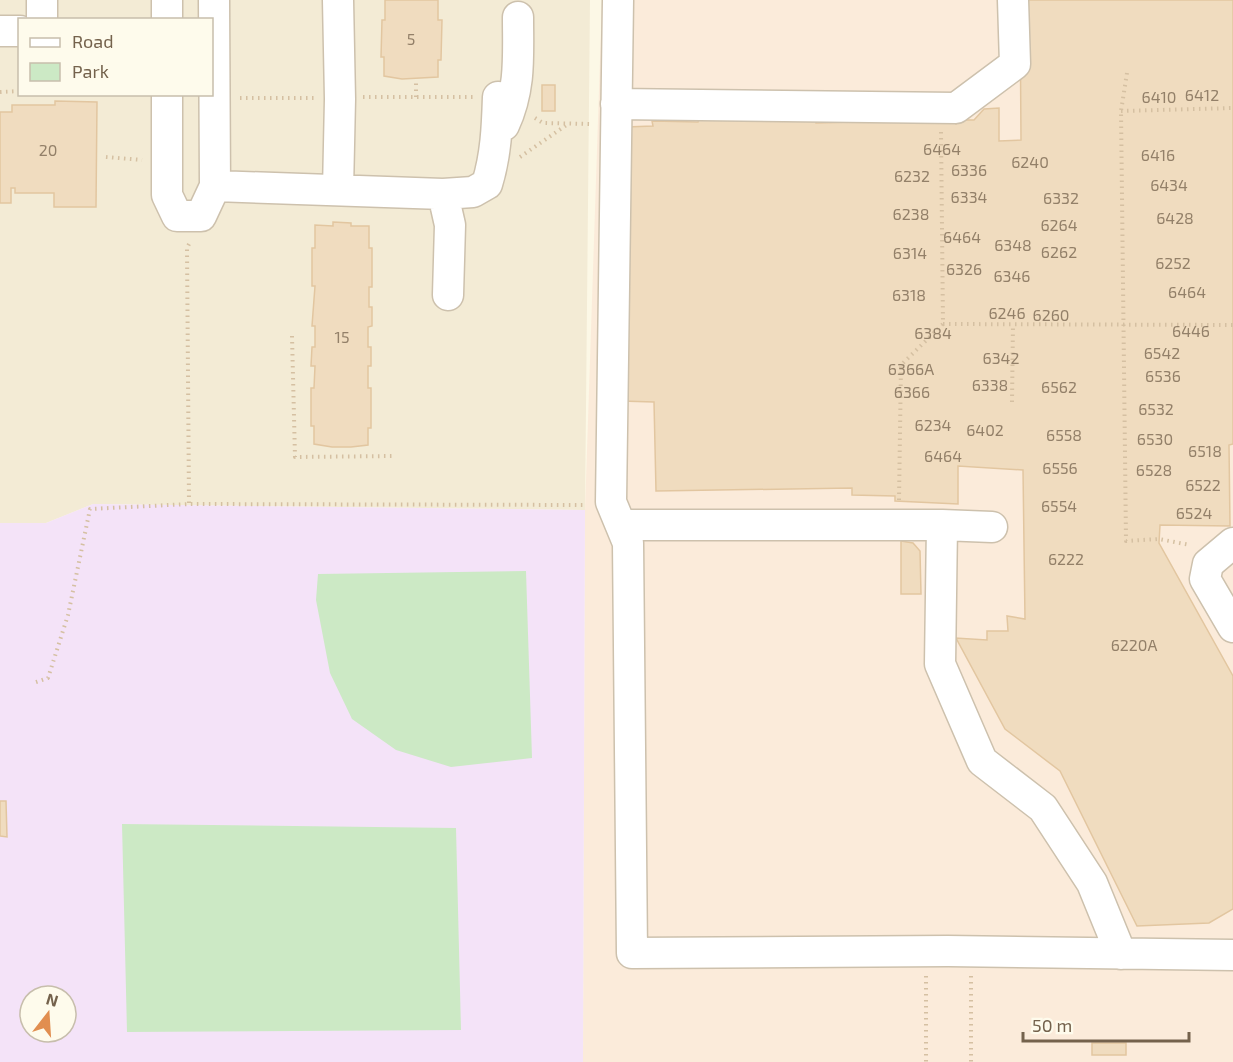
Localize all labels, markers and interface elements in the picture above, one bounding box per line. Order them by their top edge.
legend [18,18,213,96]
house number: 5 [407,29,415,48]
text: Road [72,30,113,52]
text: Park [72,60,109,82]
house number: 6412 [1185,85,1219,104]
house number: 6410 [1141,87,1177,106]
house number: 6464 [923,139,961,158]
house number: 20 [39,140,57,159]
house number: 6416 [1141,145,1175,164]
house number: 6240 [1011,152,1049,171]
house number: 6336 [951,160,987,179]
house number: 6232 [894,166,930,185]
house number: 6434 [1150,175,1188,194]
house number: 6334 [951,187,988,206]
house number: 6332 [1043,188,1079,207]
house number: 6238 [893,204,929,223]
house number: 6428 [1156,208,1194,227]
house number: 6264 [1040,215,1078,234]
house number: 6464 [943,227,981,246]
house number: 6348 [994,235,1032,254]
house number: 6262 [1041,242,1077,261]
house number: 6314 [893,243,927,262]
house number: 6252 [1155,253,1191,272]
house number: 6326 [946,259,982,278]
house number: 6346 [993,266,1031,285]
house number: 6464 [1168,282,1206,301]
house number: 6318 [892,285,926,304]
house number: 6246 [988,303,1026,322]
house number: 6260 [1033,305,1069,324]
house number: 6446 [1172,321,1210,340]
house number: 6384 [914,323,952,342]
house number: 15 [335,327,349,346]
house number: 6542 [1144,343,1180,362]
house number: 6342 [983,348,1019,367]
house number: 6366A [888,359,934,378]
house number: 6536 [1145,366,1181,385]
house number: 6338 [972,375,1008,394]
house number: 6562 [1041,377,1077,396]
house number: 6366 [894,382,930,401]
house number: 6532 [1138,399,1174,418]
house number: 6234 [915,415,952,434]
house number: 6402 [966,420,1004,439]
house number: 6558 [1046,425,1082,444]
house number: 6530 [1137,429,1173,448]
house number: 6518 [1188,441,1222,460]
house number: 6464 [924,446,962,465]
house number: 6556 [1042,458,1078,477]
house number: 6528 [1136,460,1172,479]
house number: 6522 [1185,475,1221,494]
house number: 6554 [1041,496,1077,515]
house number: 6524 [1176,503,1212,522]
house number: 6222 [1048,549,1084,568]
house number: 6220A [1111,635,1157,654]
north arrow [18,984,78,1044]
text: N [44,988,61,1010]
scale bar [1023,1005,1190,1043]
text: 50 m [1032,1014,1072,1036]

